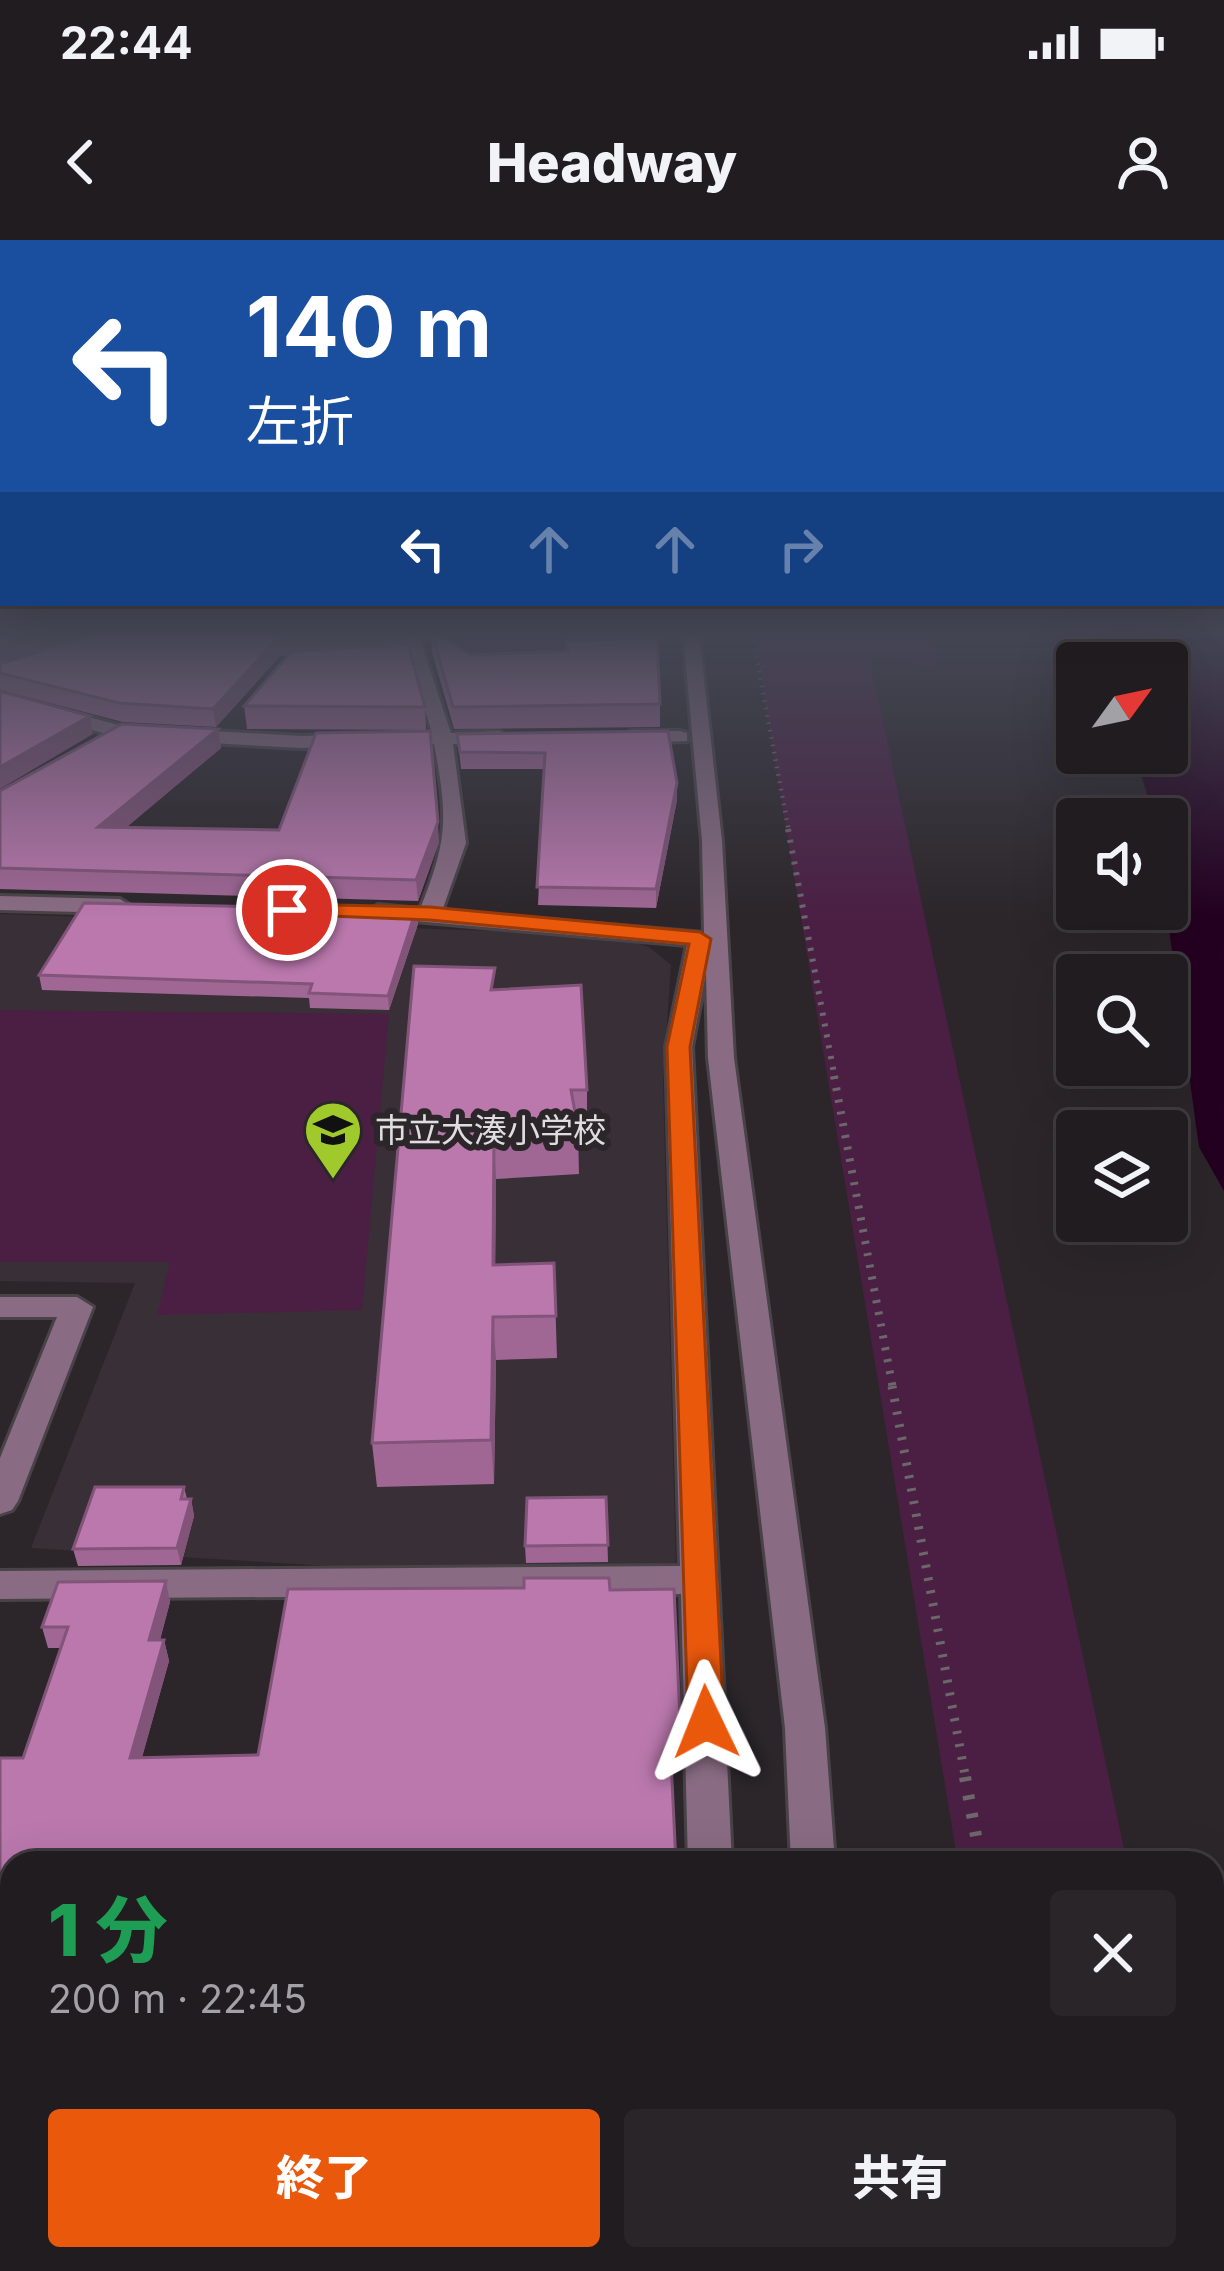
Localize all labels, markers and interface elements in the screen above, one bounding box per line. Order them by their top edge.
text: 22:44 [60,15,193,70]
icon: back [48,129,114,195]
icon: person [1110,129,1176,195]
text: Headway [487,130,737,195]
text: 140 m [246,276,492,377]
icon: left [48,288,204,444]
text: 左折 [246,389,354,454]
icon: left [390,516,456,582]
icon: ahead [516,516,582,582]
icon: ahead [642,516,708,582]
icon: right [768,516,834,582]
north arrow [1056,642,1188,774]
map controls [1056,642,1188,1242]
button: sound [1056,798,1188,930]
pin [236,859,338,961]
icon: arrive [254,877,320,943]
button: search [1056,954,1188,1086]
school or university icon: 市立大湊小学校 [302,1099,364,1181]
place label: 市立大湊小学校 [375,1110,606,1150]
button: layers [1056,1110,1188,1242]
position arrow [643,1659,769,1785]
text: 1 分 [48,1886,168,1973]
button: close [1050,1890,1176,2016]
text: 200 m · 22:45 [48,1975,307,2022]
button: 終了 [48,2109,600,2247]
button: 共有 [624,2109,1176,2247]

